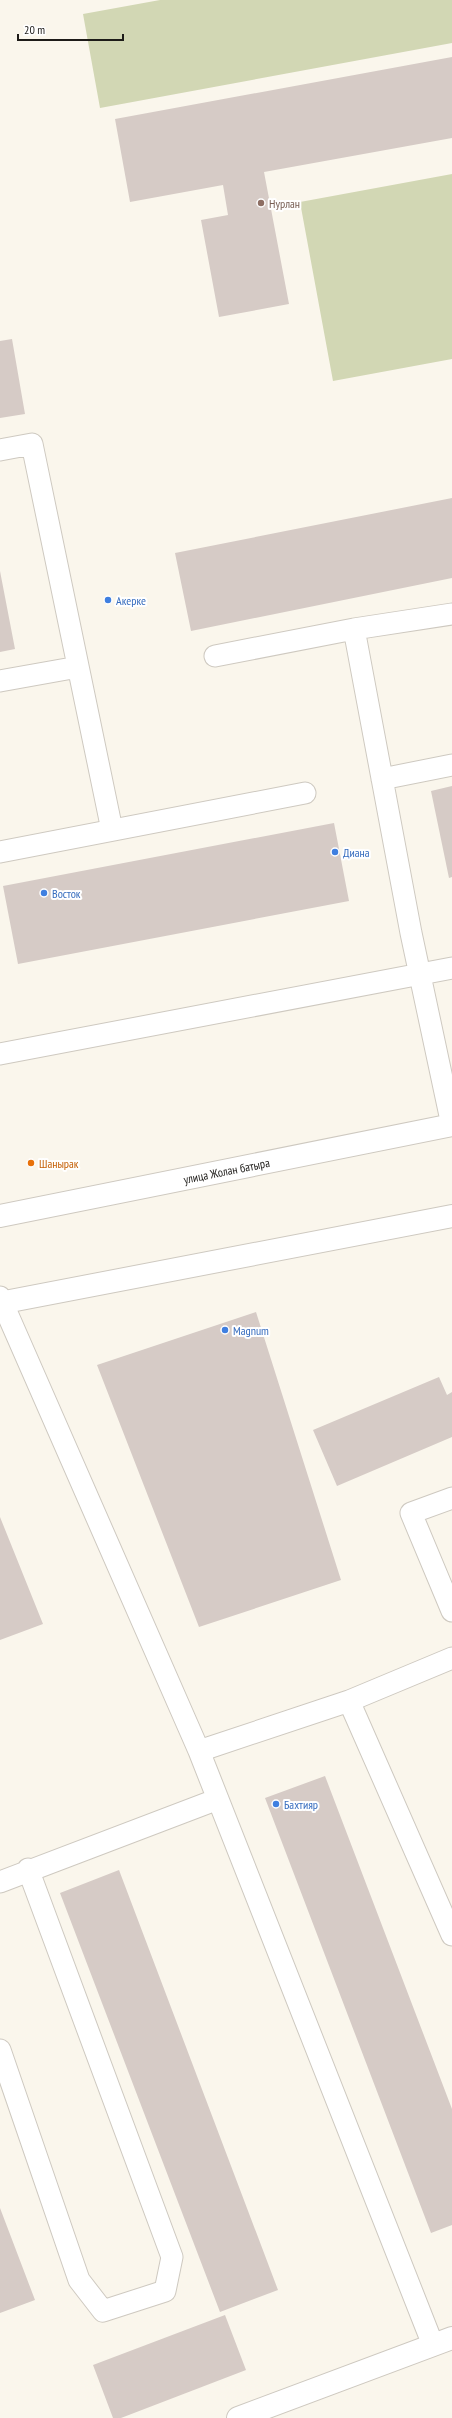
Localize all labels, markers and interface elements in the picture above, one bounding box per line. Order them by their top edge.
scale bar [18,16,123,42]
text: 20 m [24,22,45,37]
place label: Нурлан [269,196,300,211]
marker: Нурлан [256,198,266,208]
place label: Акерке [116,593,146,608]
marker: Акерке [103,595,113,605]
place label: Диана [343,845,370,860]
marker: Диана [330,847,340,857]
place label: Восток [52,886,81,901]
marker: Восток [39,888,49,898]
street label: улица Жолан батыра [182,1154,271,1186]
place label: Шанырак [39,1156,79,1171]
marker: Шанырак [26,1158,36,1168]
place label: Magnum [233,1323,269,1338]
marker: Magnum [220,1325,230,1335]
place label: Бахтияр [284,1797,318,1812]
marker: Бахтияр [271,1799,281,1809]

